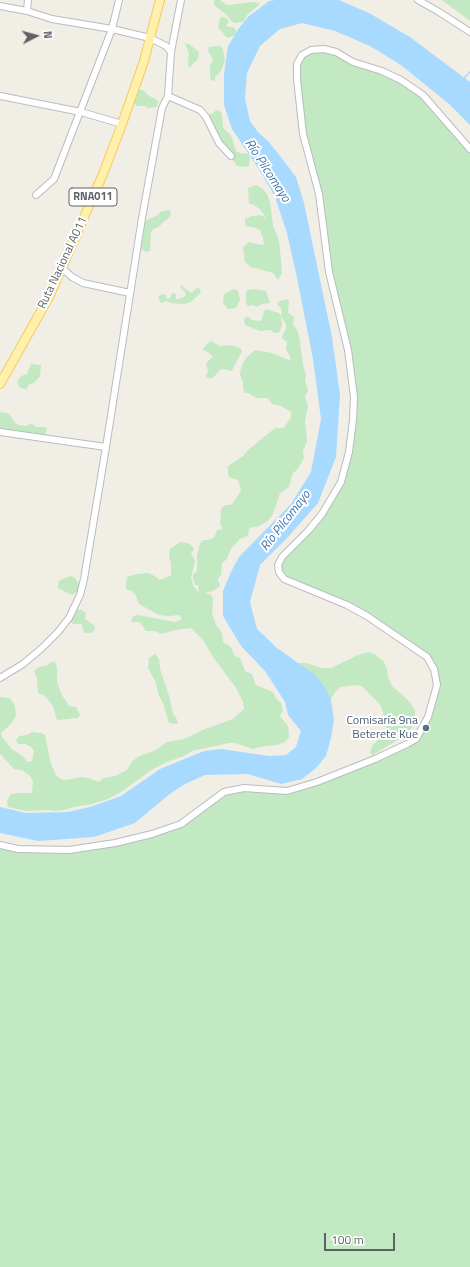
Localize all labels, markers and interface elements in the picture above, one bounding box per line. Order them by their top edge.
north arrow [16,16,56,56]
text: N [40,30,56,39]
water label: Río Pilcomayo [241,136,293,206]
road number: RNA011 [69,188,117,206]
street label: Ruta Nacional A011 [35,215,91,311]
water label: Río Pilcomayo [258,488,314,554]
place label: Comisaría 9na Beterete Kue [346,714,418,742]
marker: Comisaría 9na Beterete Kue [421,723,431,733]
scale bar [326,1225,397,1251]
text: 100 m [331,1230,364,1249]

